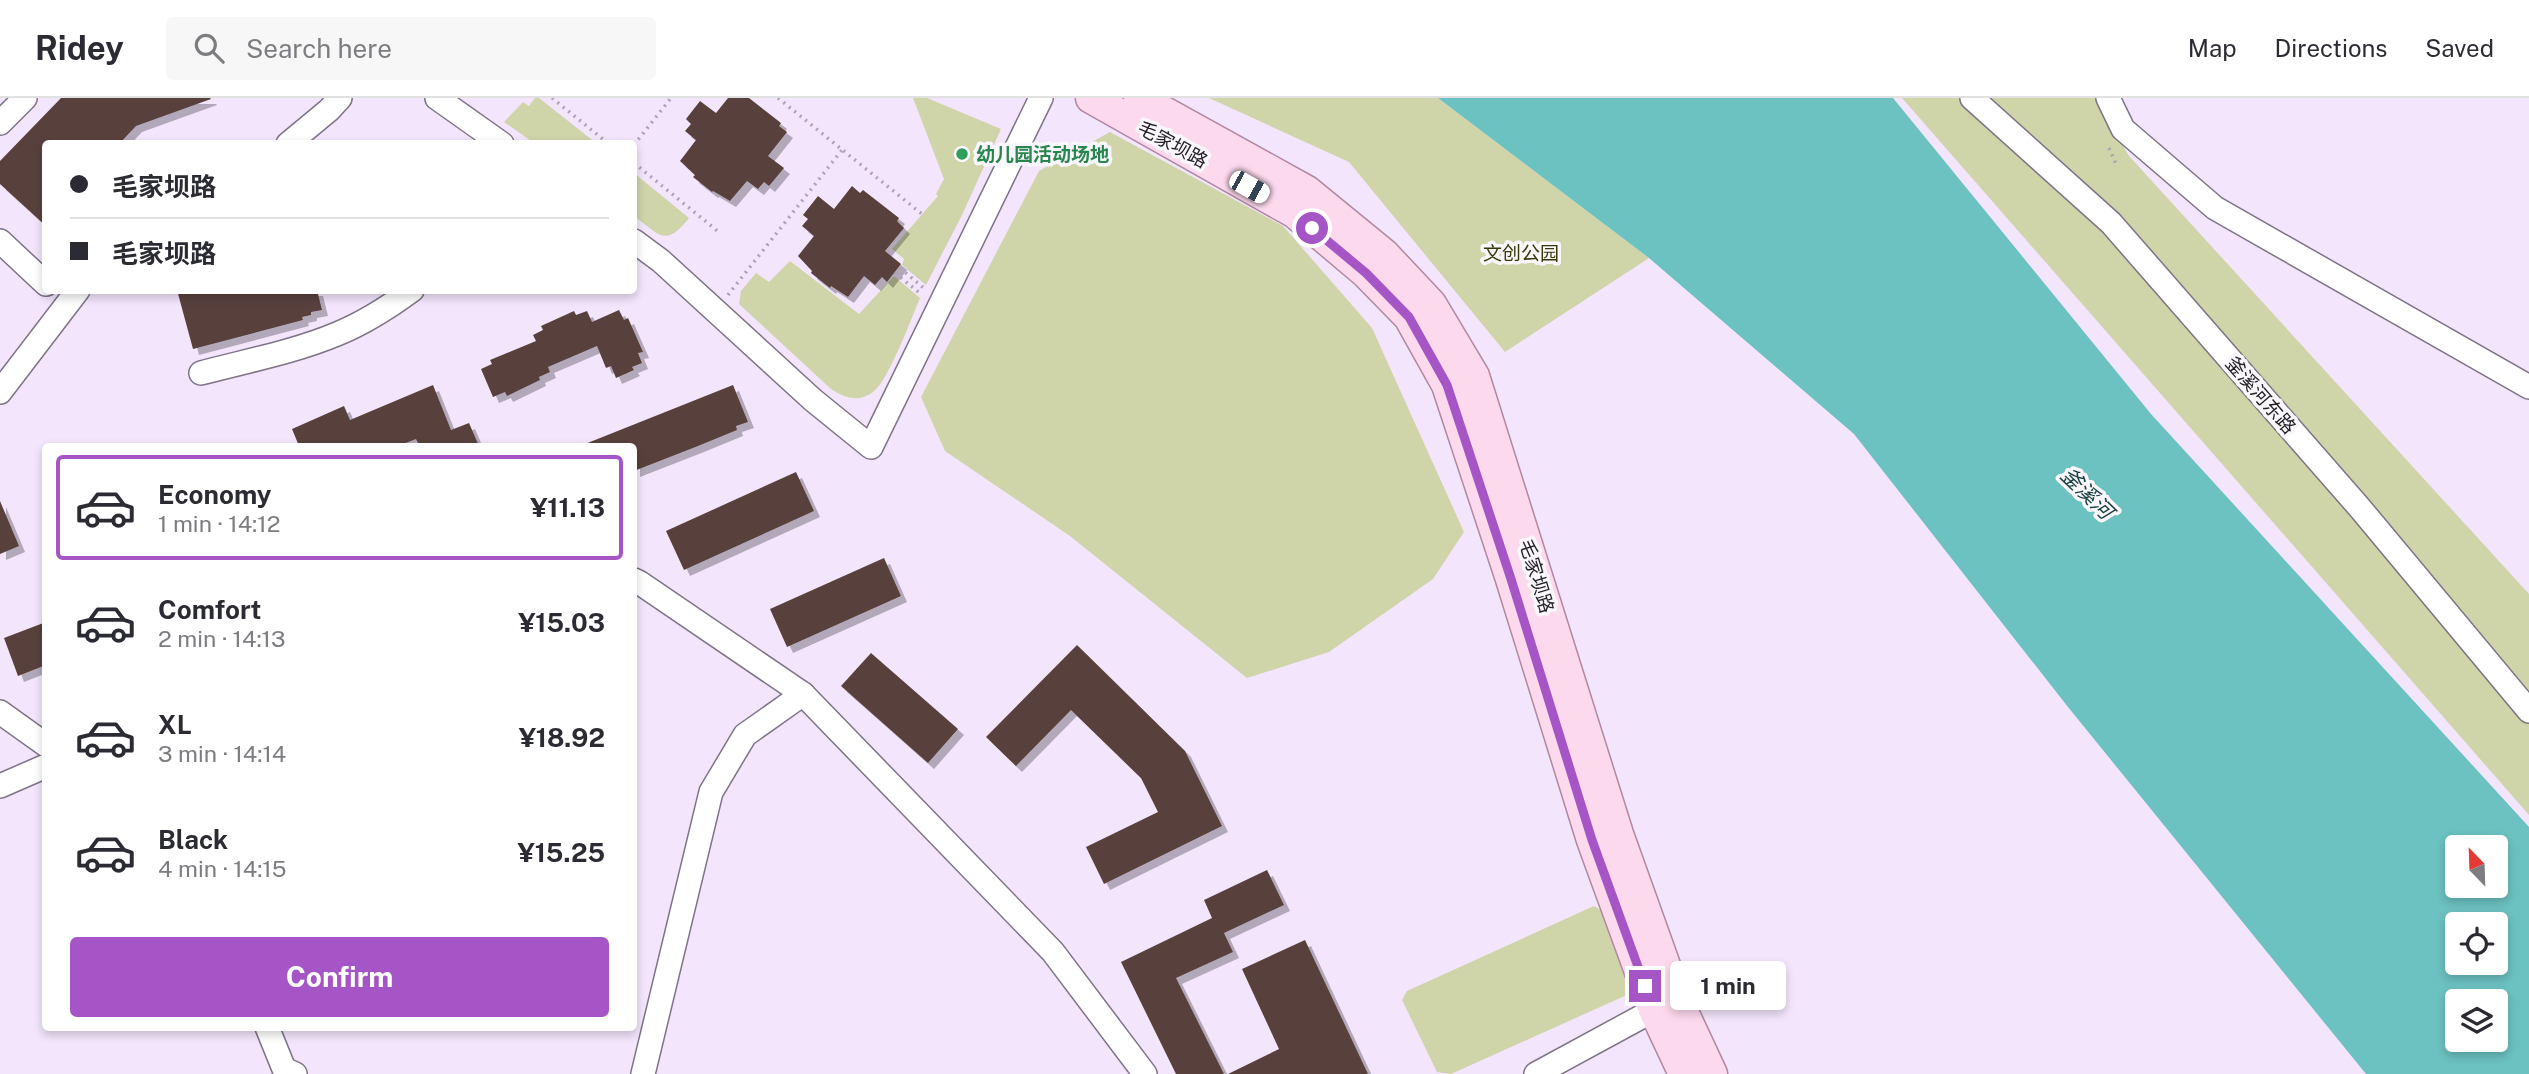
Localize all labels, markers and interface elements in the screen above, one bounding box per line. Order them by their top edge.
search box [166,17,656,80]
text: Ridey [35,29,124,67]
icon: search [190,29,228,67]
text: Search here [246,33,392,64]
text: Map [2188,34,2237,62]
text: Directions [2275,34,2387,62]
text: Saved [2425,34,2494,62]
street label: 毛家坝路 [1134,116,1212,172]
place label: 幼儿园活动场地 [976,143,1109,165]
marker: 幼儿园活动场地 [954,146,970,162]
car [1226,168,1273,206]
text: 毛家坝路 [112,171,216,202]
route start [1296,212,1328,244]
text: 毛家坝路 [112,238,216,269]
park label: 文创公园 [1483,242,1559,264]
street label: 釜溪河东路 [2222,352,2300,438]
water label: 釜溪河 [2056,462,2121,527]
icon: car [74,476,137,539]
text: Economy [158,479,271,510]
text: ¥11.13 [530,492,605,523]
text: 1 min · 14:12 [158,510,280,537]
street label: 毛家坝路 [1515,536,1559,616]
icon: car [74,591,137,654]
text: Comfort [158,594,261,625]
text: ¥15.03 [518,607,605,638]
text: 2 min · 14:13 [158,625,285,652]
icon: car [74,706,137,769]
text: XL [158,709,192,740]
text: ¥18.92 [519,722,605,753]
text: 3 min · 14:14 [158,740,286,767]
icon: car [74,821,137,884]
text: Black [158,824,228,855]
north arrow [2445,835,2508,898]
map controls [2445,835,2508,1052]
text: ¥15.25 [518,837,605,868]
text: 4 min · 14:15 [158,855,286,882]
button: locate [2445,912,2508,975]
button: Confirm [70,937,609,1017]
callout: 1 min [1670,962,1785,1010]
route end [1629,970,1661,1002]
text: 1 min [1700,972,1756,999]
button: layers [2445,989,2508,1052]

